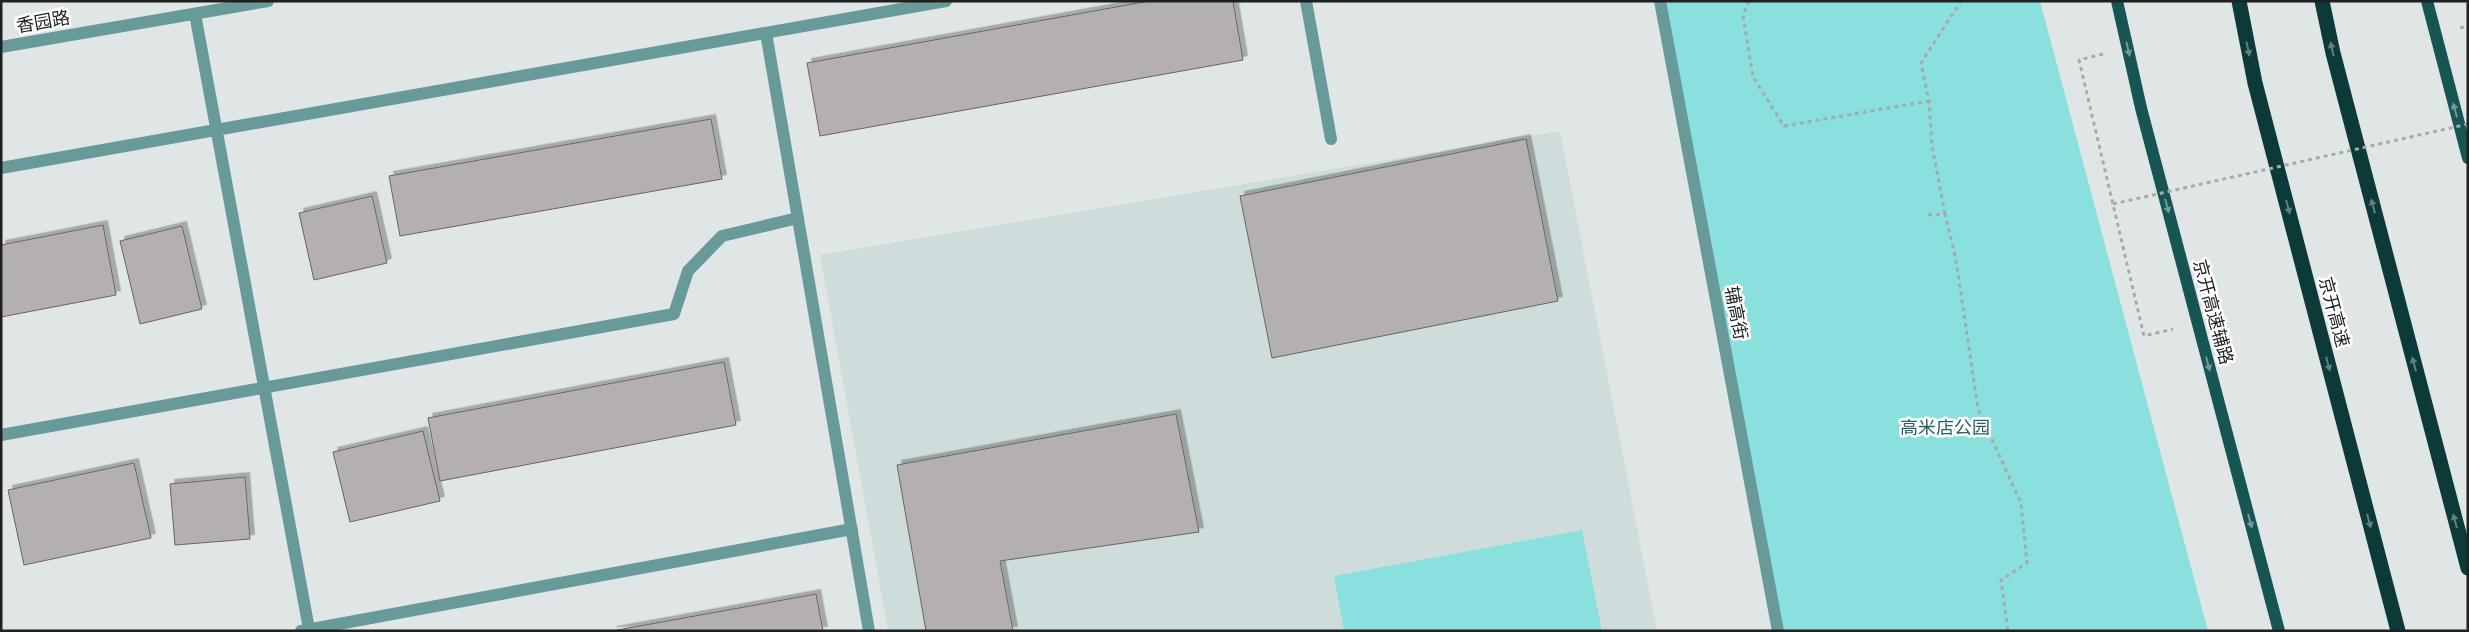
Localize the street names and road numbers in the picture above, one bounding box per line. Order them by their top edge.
street label: 香园路 [14,5,71,38]
street label: 京开高速辅路 [2188,257,2239,367]
street label: 京开高速 [2314,274,2355,350]
street label: 辅高街 [1720,284,1753,342]

